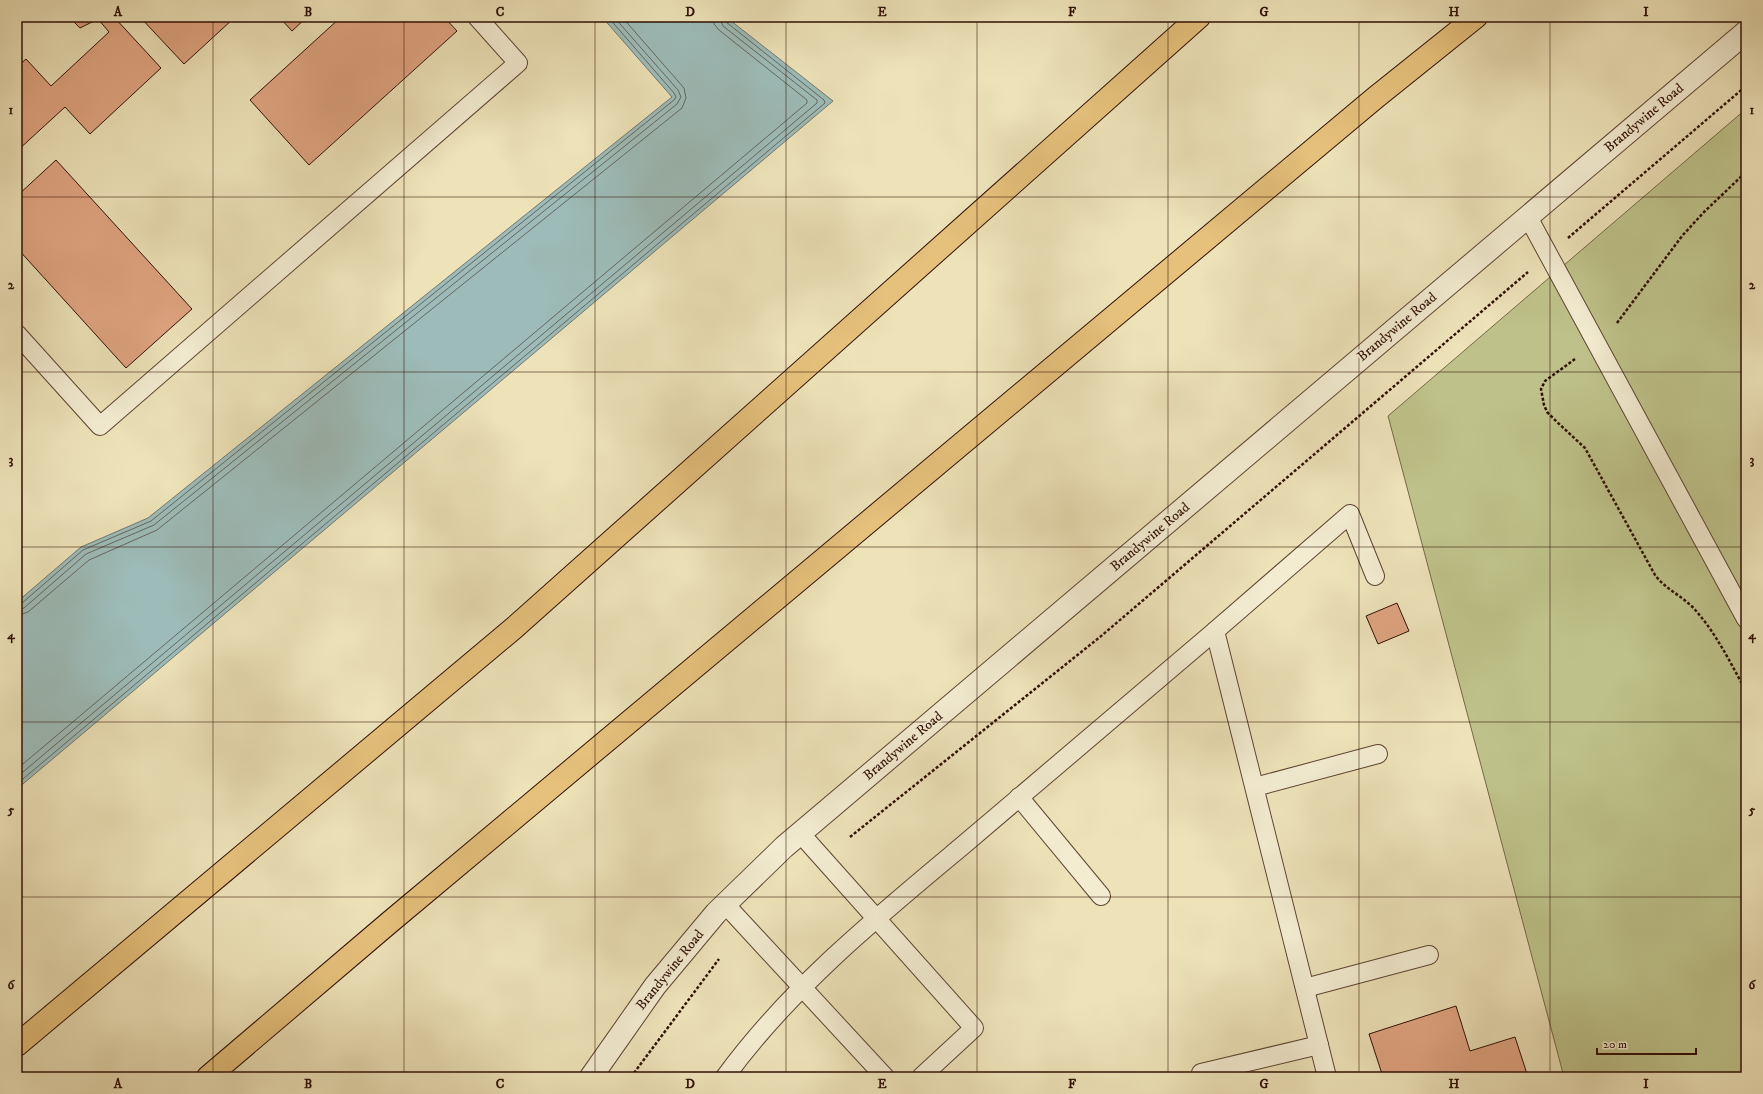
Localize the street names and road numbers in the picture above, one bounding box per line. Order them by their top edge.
street label: Brandywine Road [1601,79,1687,157]
street label: Brandywine Road [1354,288,1440,366]
street label: Brandywine Road [1107,498,1193,576]
street label: Brandywine Road [860,707,946,785]
street label: Brandywine Road [632,926,708,1014]

